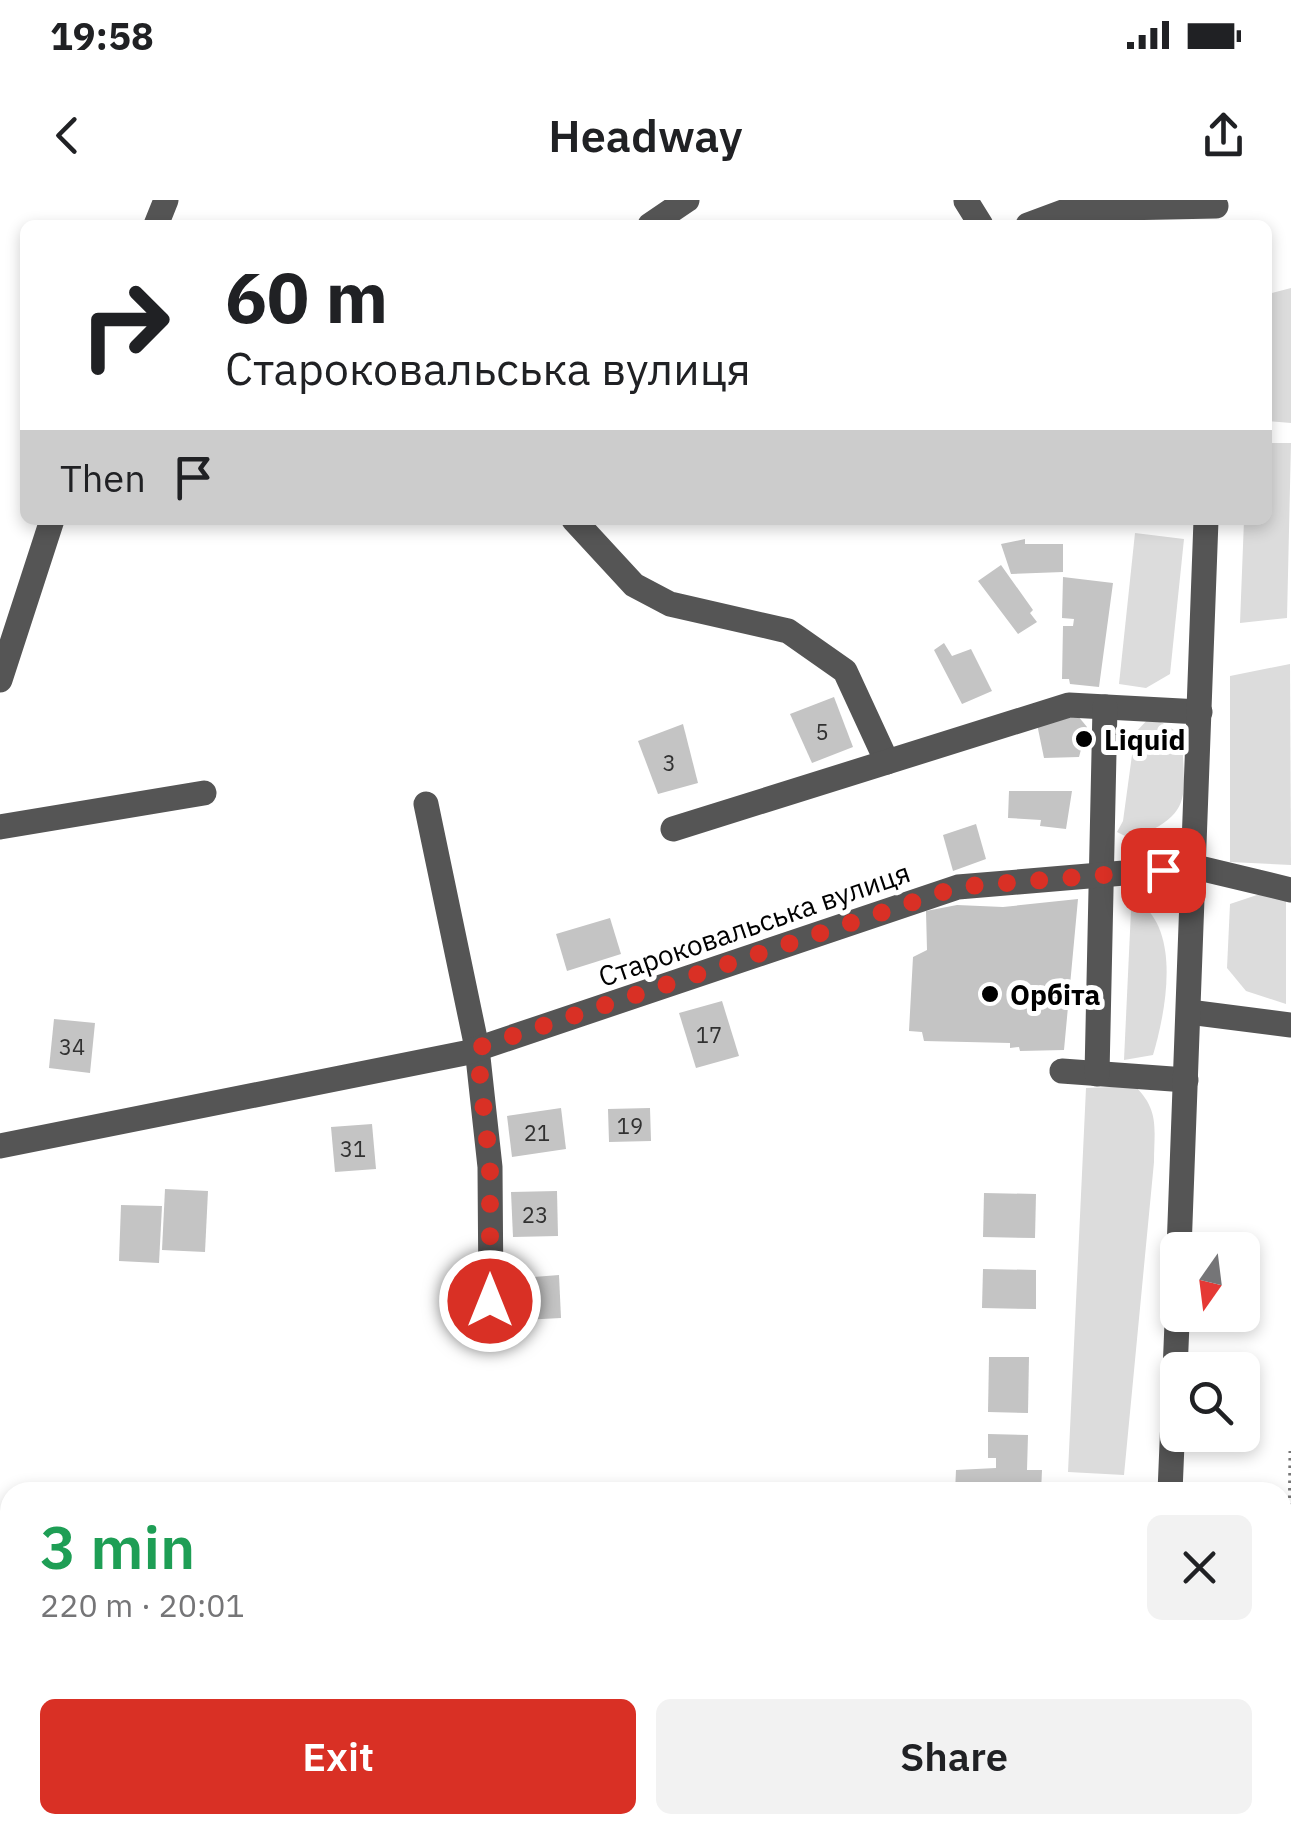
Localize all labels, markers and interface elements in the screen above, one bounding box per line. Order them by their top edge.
text: 19:58 [50,11,154,60]
text: Headway [548,106,743,164]
icon: back [40,108,95,163]
icon: share [1196,108,1251,163]
text: 60 m [225,251,388,342]
icon: right [60,260,190,390]
text: Староковальська вулиця [225,339,751,397]
icon: arrive [166,450,221,505]
text: Then [60,453,146,502]
house number: 5 [815,717,829,746]
place label: Liquid [1104,721,1186,758]
marker: Liquid [1073,728,1095,750]
house number: 3 [662,748,676,777]
pin [1121,828,1206,913]
icon: arrive [1136,843,1191,898]
street label: Староковальська вулиця [593,853,915,995]
place label: Орбіта [1010,976,1101,1013]
marker: Орбіта [979,983,1001,1005]
house number: 17 [696,1020,722,1049]
house number: 34 [59,1032,85,1061]
house number: 19 [617,1111,643,1140]
house number: 21 [524,1118,550,1147]
house number: 31 [340,1134,366,1163]
house number: 23 [522,1200,548,1229]
north arrow [1160,1232,1260,1332]
map controls [1160,1232,1260,1452]
position arrow [438,1249,542,1353]
button: search [1160,1352,1260,1452]
text: 3 min [40,1507,195,1586]
button: close [1147,1515,1252,1620]
text: 220 m · 20:01 [40,1584,245,1626]
button: Exit [40,1699,636,1814]
button: Share [656,1699,1252,1814]

